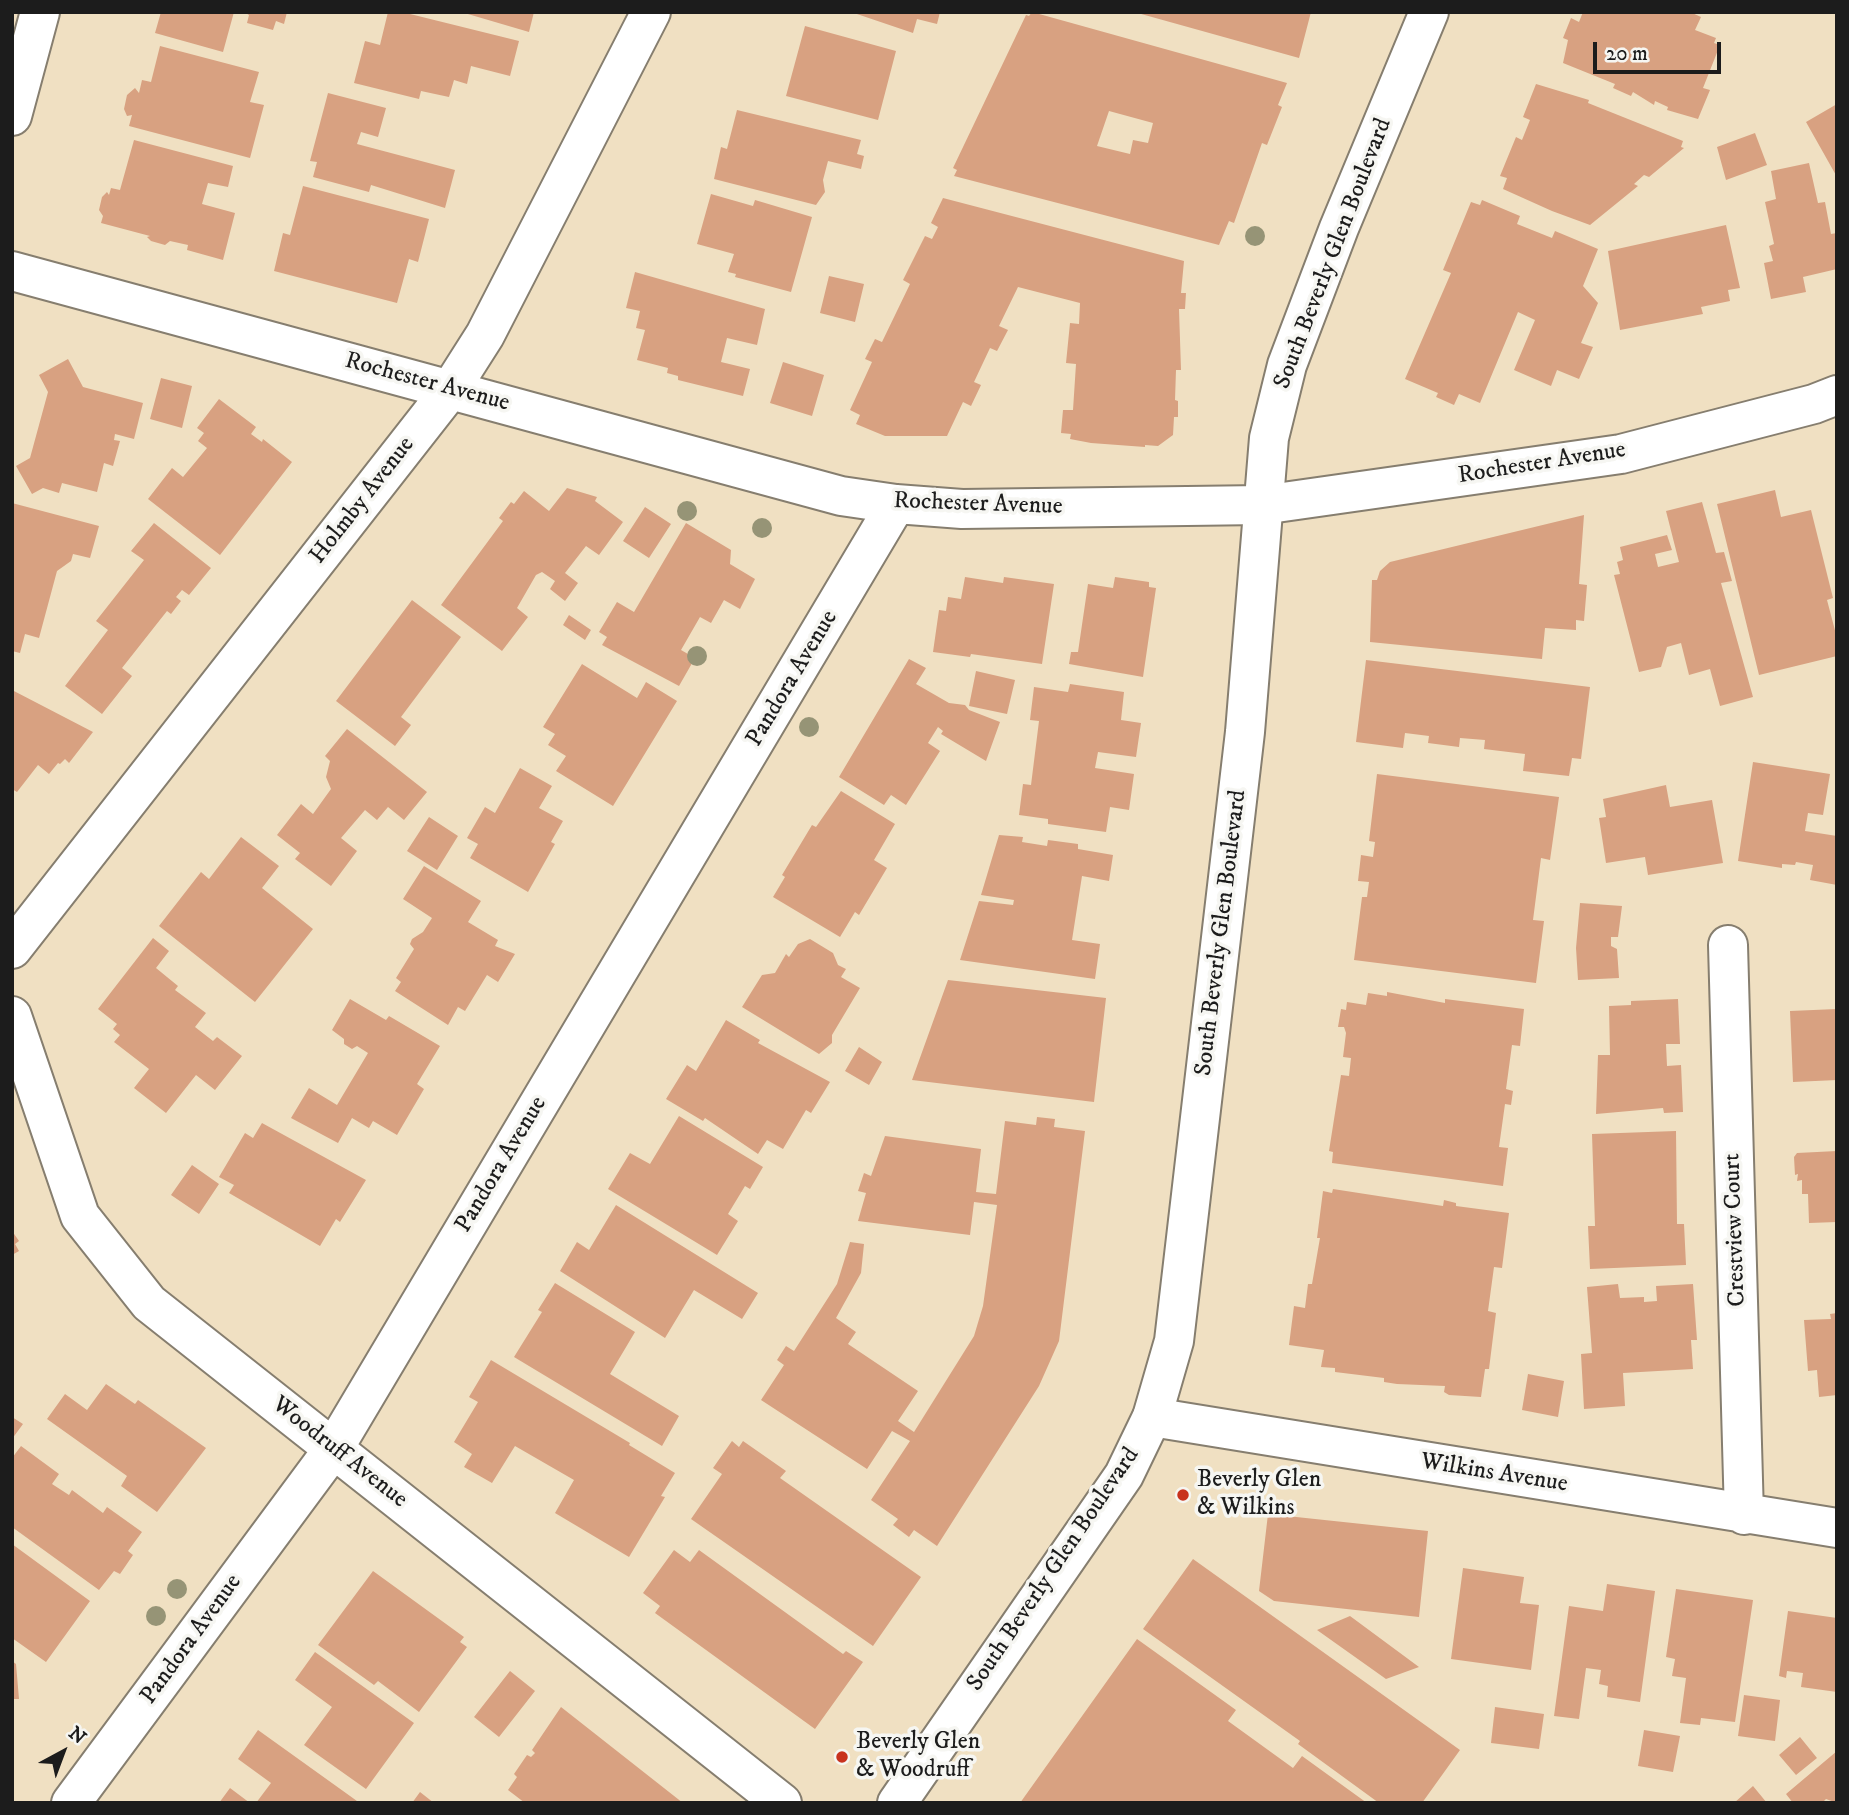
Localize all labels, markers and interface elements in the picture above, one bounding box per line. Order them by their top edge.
scale bar [1597,28,1725,72]
text: 20 m [1606,41,1648,67]
street label: South Beverly Glen Boulevard [1269,115,1399,393]
street label: Rochester Avenue [342,347,512,419]
street label: Holmby Avenue [304,432,422,570]
street label: Rochester Avenue [1456,437,1628,491]
street label: Rochester Avenue [893,488,1063,522]
street label: Pandora Avenue [741,606,845,752]
street label: South Beverly Glen Boulevard [1190,788,1254,1078]
street label: Pandora Avenue [450,1092,554,1238]
street label: Crestview Court [1719,1153,1753,1307]
street label: Woodruff Avenue [265,1391,413,1515]
street label: South Beverly Glen Boulevard [962,1443,1146,1697]
street label: Wilkins Avenue [1418,1448,1570,1500]
place label: Beverly Glen & Wilkins [1197,1467,1321,1523]
marker: Beverly Glen & Wilkins [1175,1487,1191,1503]
street label: Pandora Avenue [135,1569,249,1711]
north arrow [28,1717,98,1787]
text: N [64,1722,91,1750]
place label: Beverly Glen & Woodruff [856,1729,980,1785]
marker: Beverly Glen & Woodruff [834,1749,850,1765]

